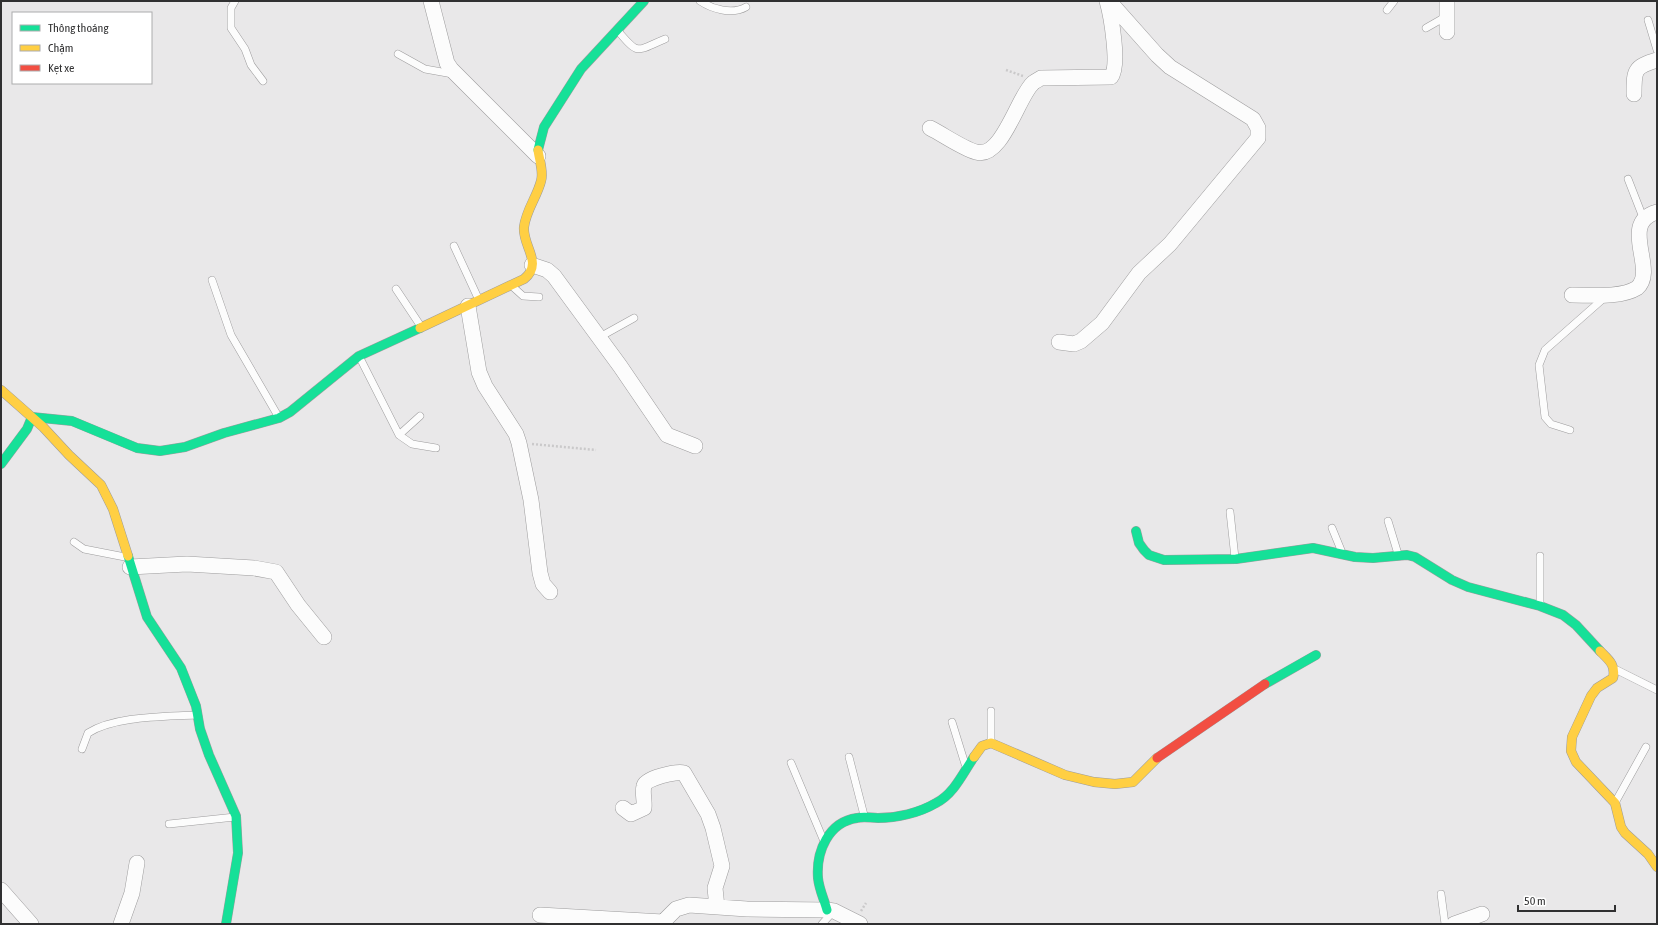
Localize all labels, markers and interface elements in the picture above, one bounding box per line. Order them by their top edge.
legend [12,12,152,84]
text: Thông thoáng [48,21,109,35]
text: Chậm [48,41,73,55]
text: Kẹt xe [48,61,74,75]
scale bar [1518,887,1615,913]
text: 50 m [1524,894,1546,908]

